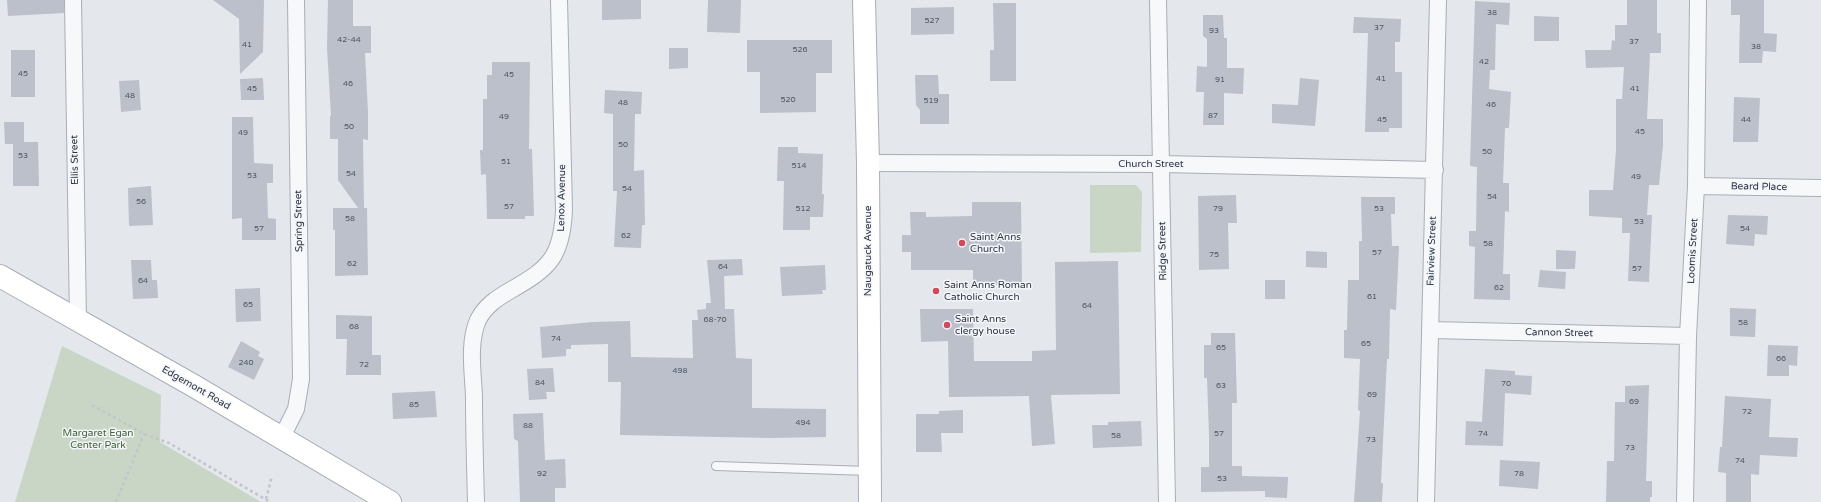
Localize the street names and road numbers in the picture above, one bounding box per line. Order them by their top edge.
street label: Ellis Street [69,135,81,185]
street label: Church Street [1118,158,1184,170]
street label: Lenox Avenue [555,164,569,232]
street label: Beard Place [1731,181,1787,193]
street label: Spring Street [292,190,306,252]
street label: Naugatuck Avenue [862,206,874,296]
street label: Fairview Street [1425,216,1439,286]
street label: Loomis Street [1685,218,1701,284]
street label: Ridge Street [1156,221,1170,281]
street label: Cannon Street [1525,326,1593,340]
street label: Edgemont Road [160,363,232,413]

